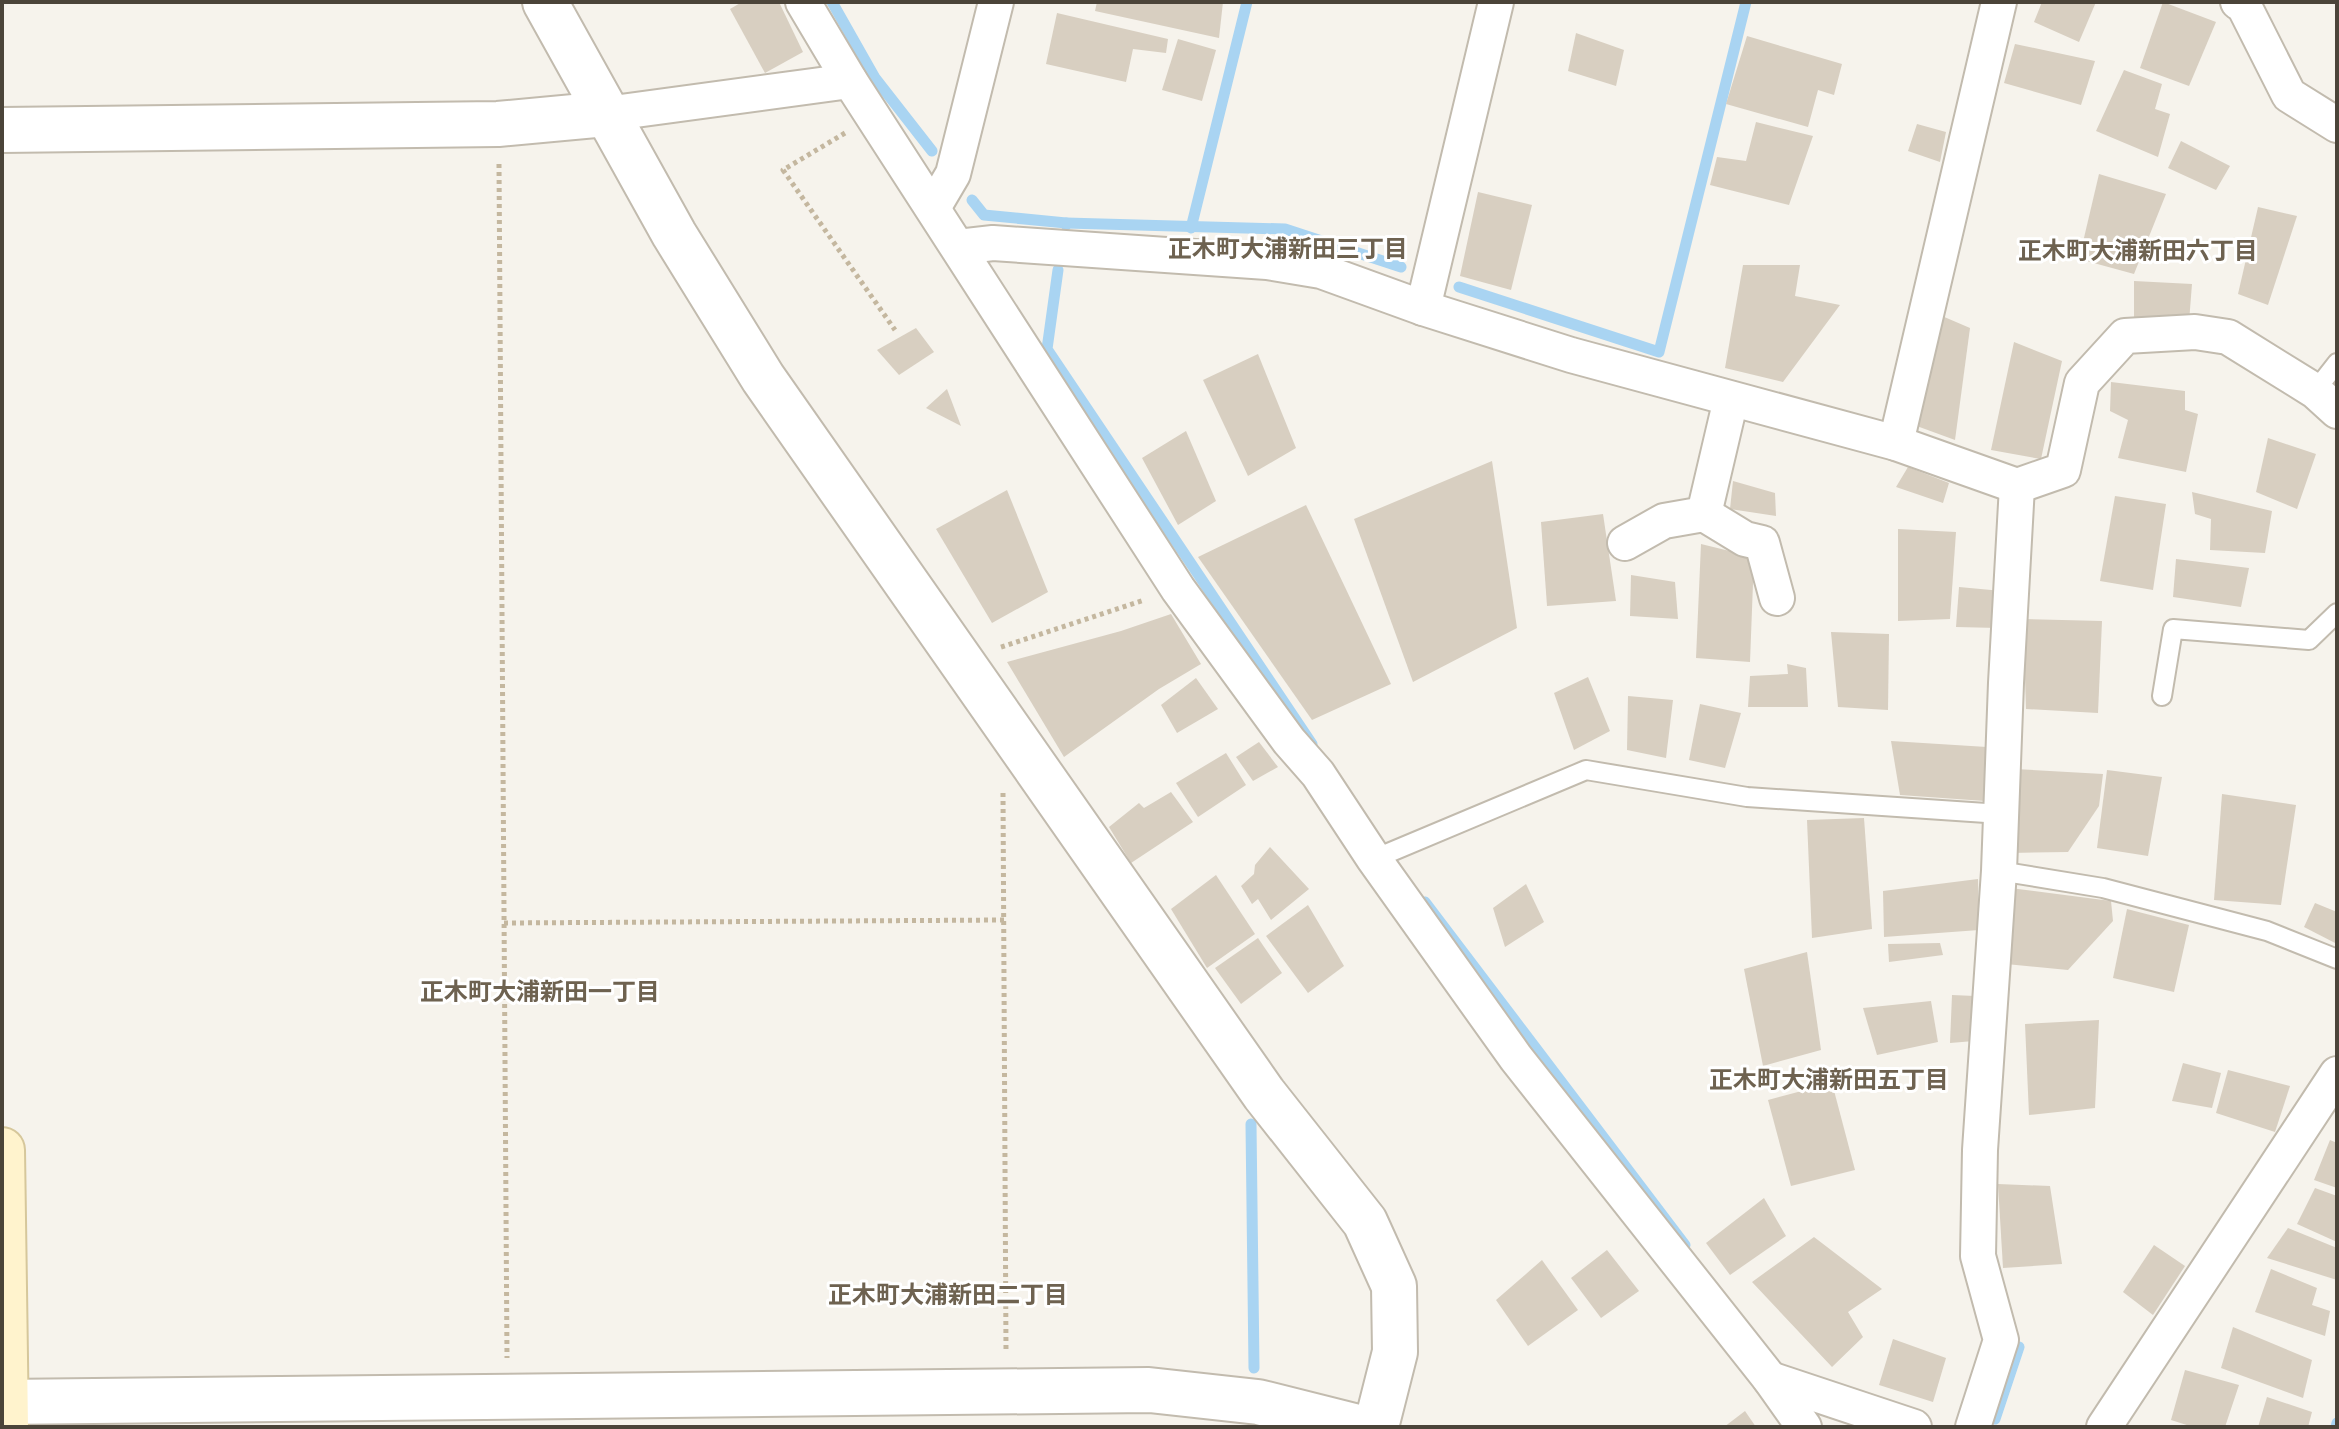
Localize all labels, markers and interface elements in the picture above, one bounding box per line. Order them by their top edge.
district label: 正木町大浦新田三丁目 [1168,235,1408,263]
district label: 正木町大浦新田六丁目 [2018,237,2258,265]
district label: 正木町大浦新田一丁目 [420,978,660,1006]
district label: 正木町大浦新田五丁目 [1709,1066,1949,1094]
district label: 正木町大浦新田二丁目 [828,1281,1068,1309]

